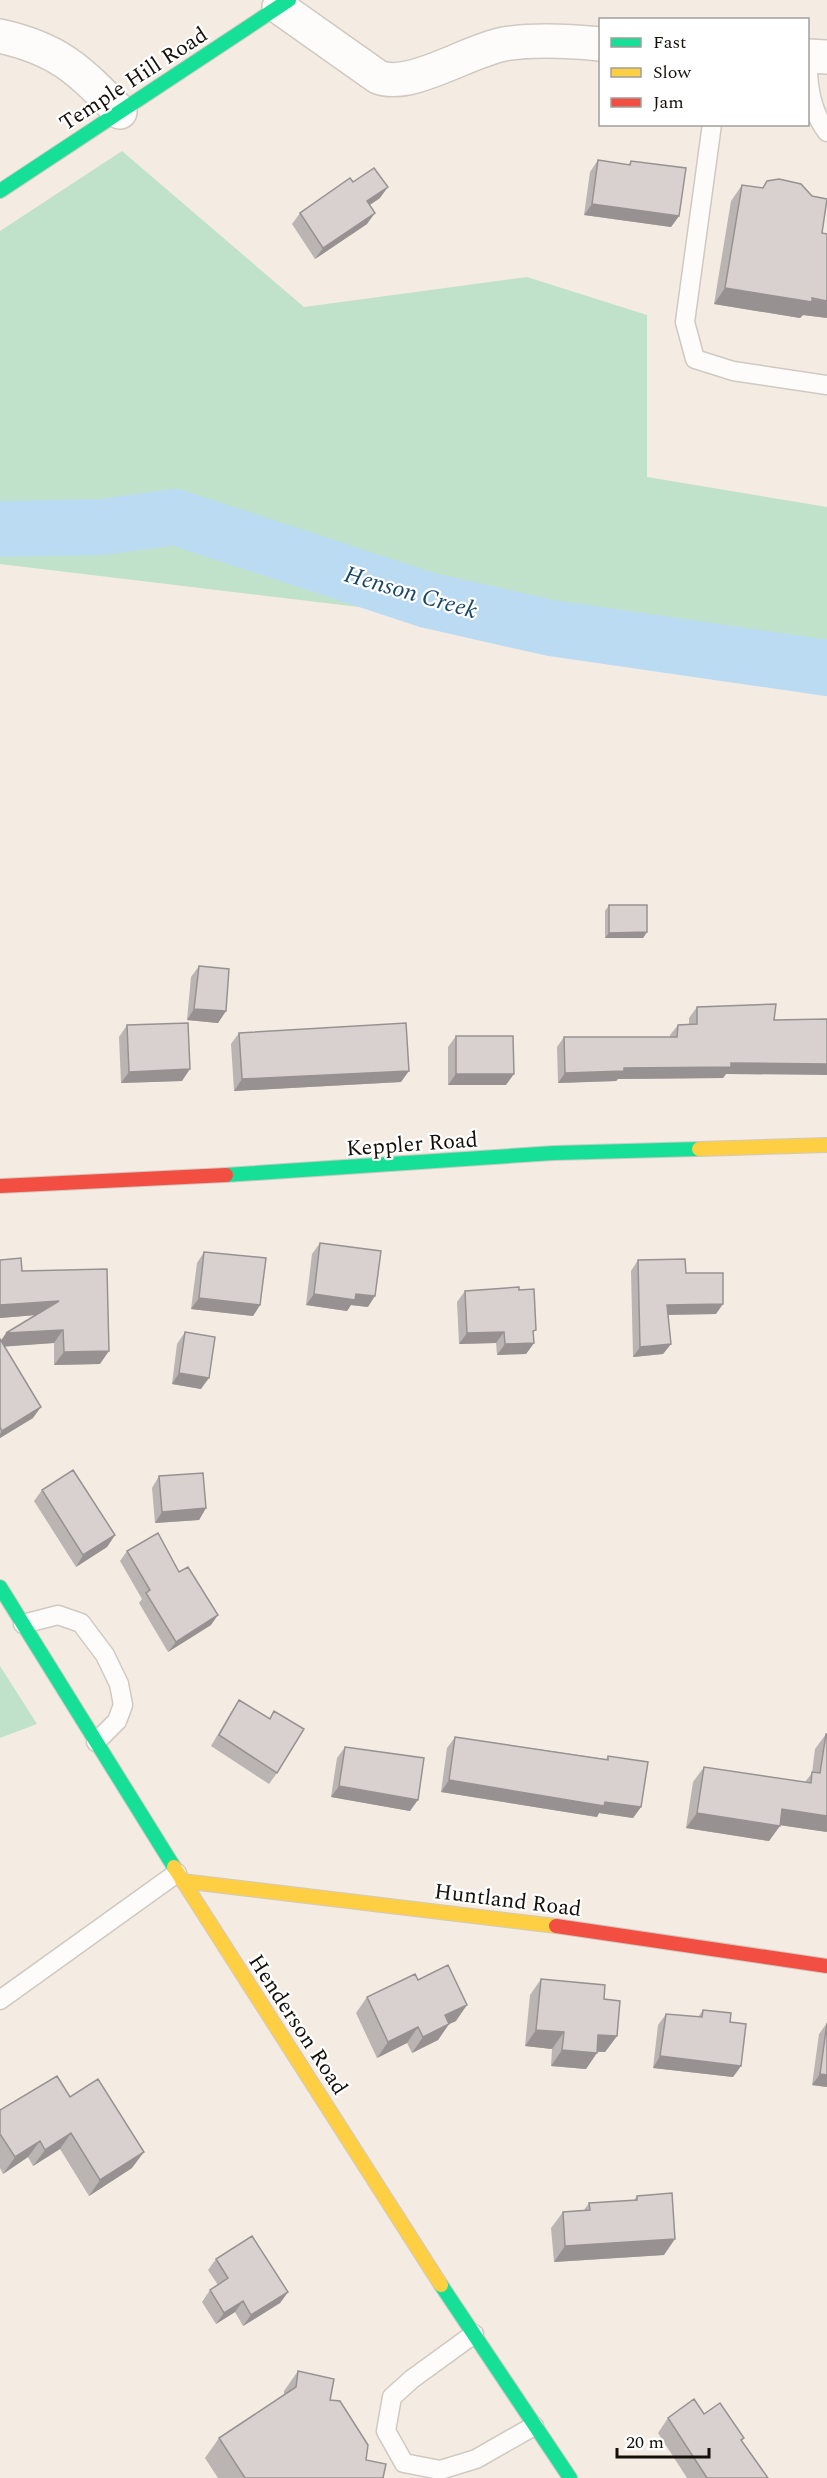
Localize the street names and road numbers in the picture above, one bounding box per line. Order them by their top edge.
street label: Temple Hill Road [53,19,215,140]
street label: Keppler Road [345,1123,479,1166]
street label: Huntland Road [432,1875,583,1926]
street label: Henderson Road [240,1948,356,2102]

